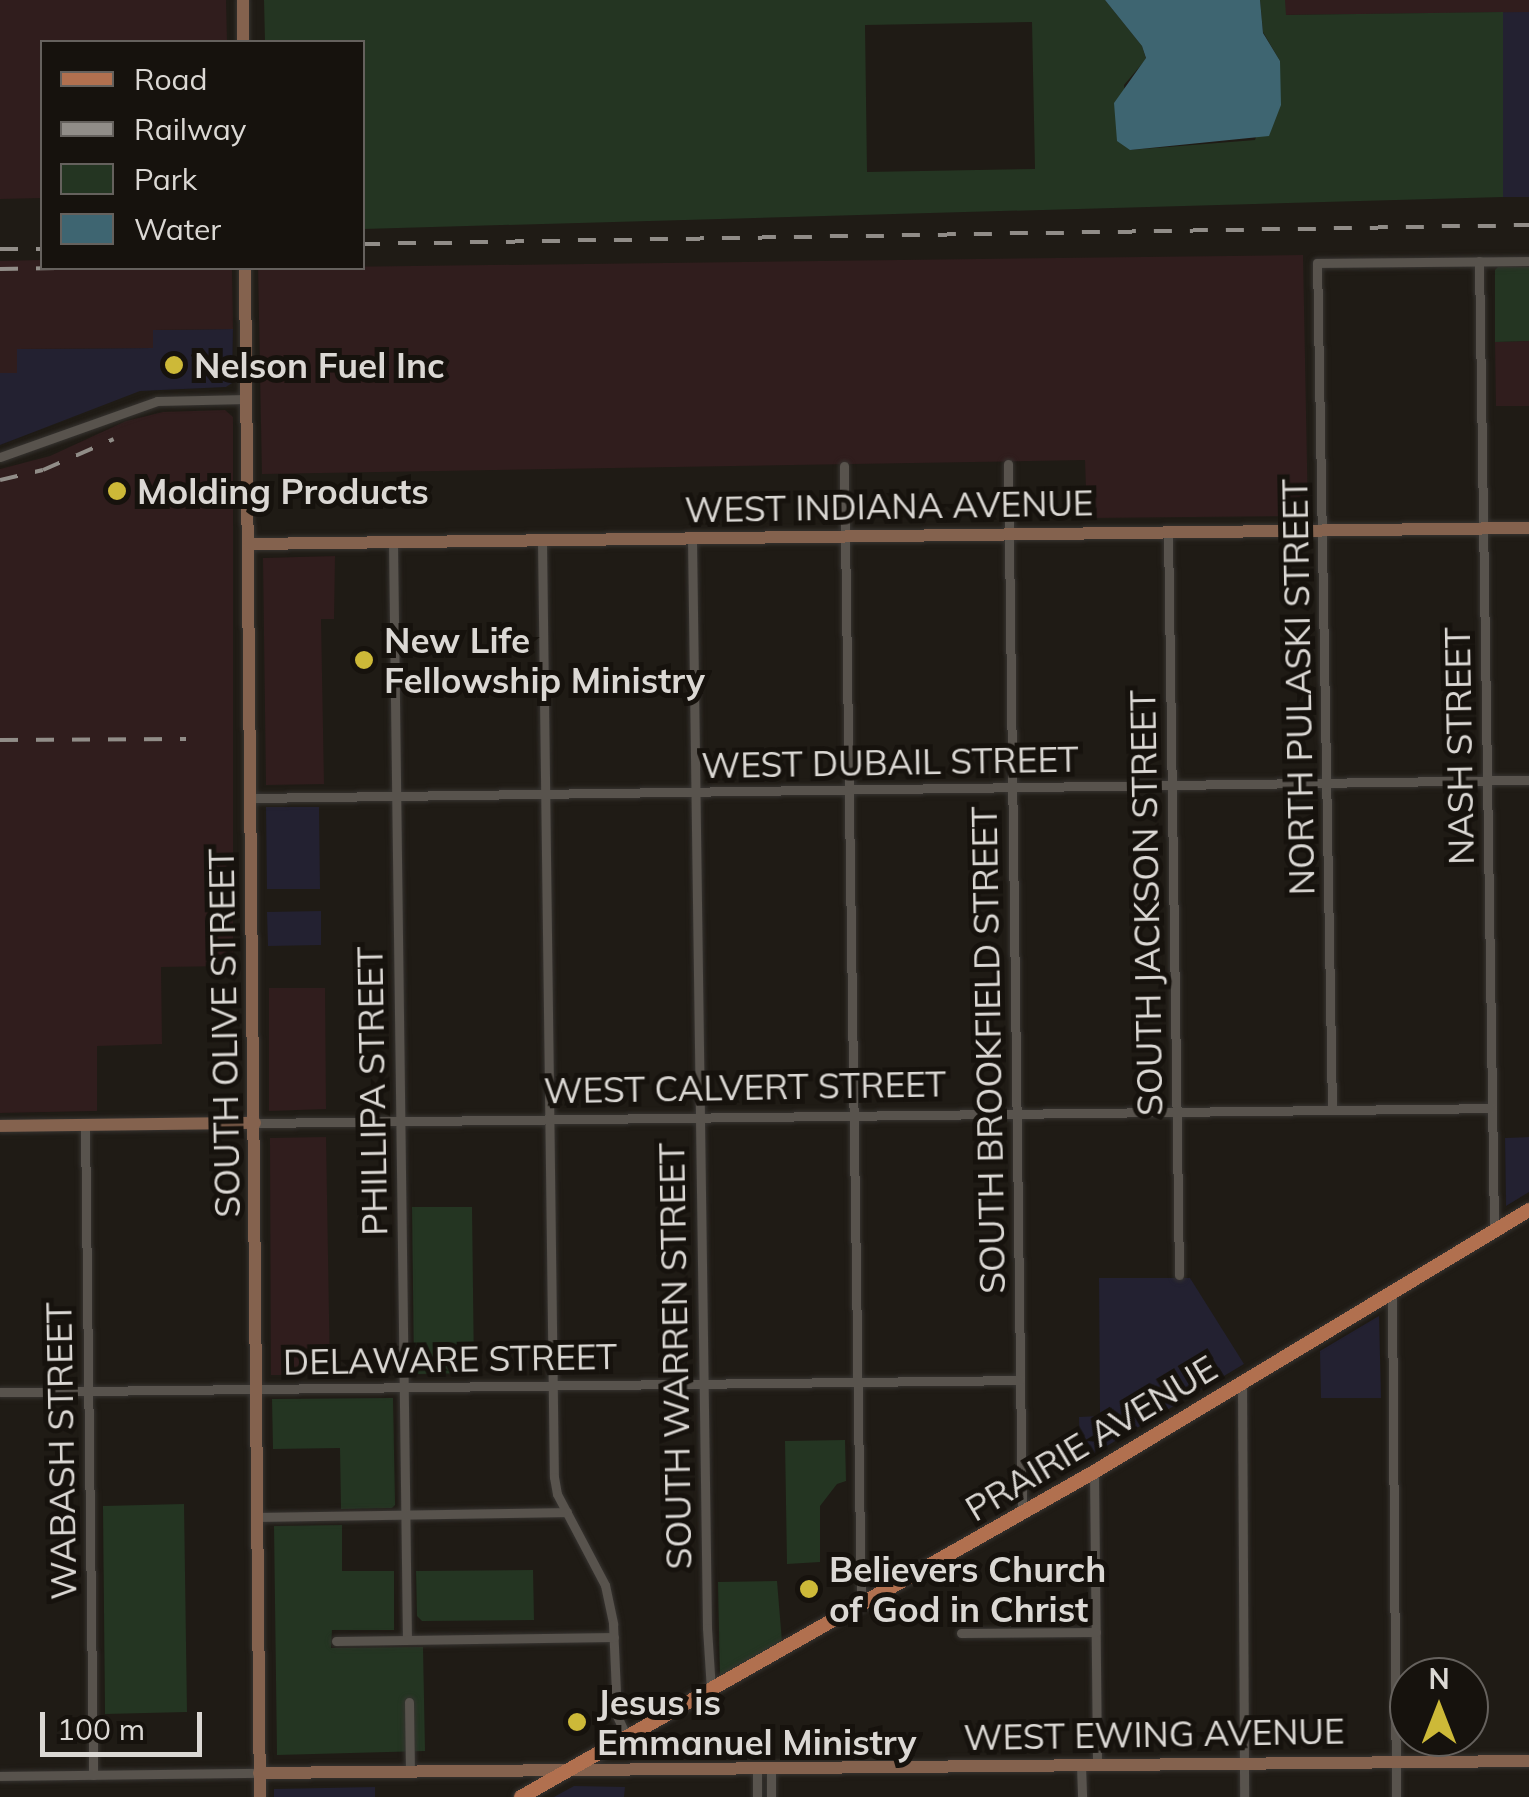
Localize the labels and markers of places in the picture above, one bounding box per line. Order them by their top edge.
place label: Nelson Fuel Inc [194,344,445,386]
marker: Nelson Fuel Inc [163,354,185,376]
place label: Molding Products [137,470,429,512]
marker: Molding Products [106,480,128,502]
place label: New Life Fellowship Ministry [384,619,705,701]
marker: New Life Fellowship Ministry [353,649,375,671]
place label: Believers Church of God in Christ [829,1548,1106,1630]
marker: Believers Church of God in Christ [798,1578,820,1600]
place label: Jesus is Emmanuel Ministry [597,1681,917,1763]
marker: Jesus is Emmanuel Ministry [566,1711,588,1733]

